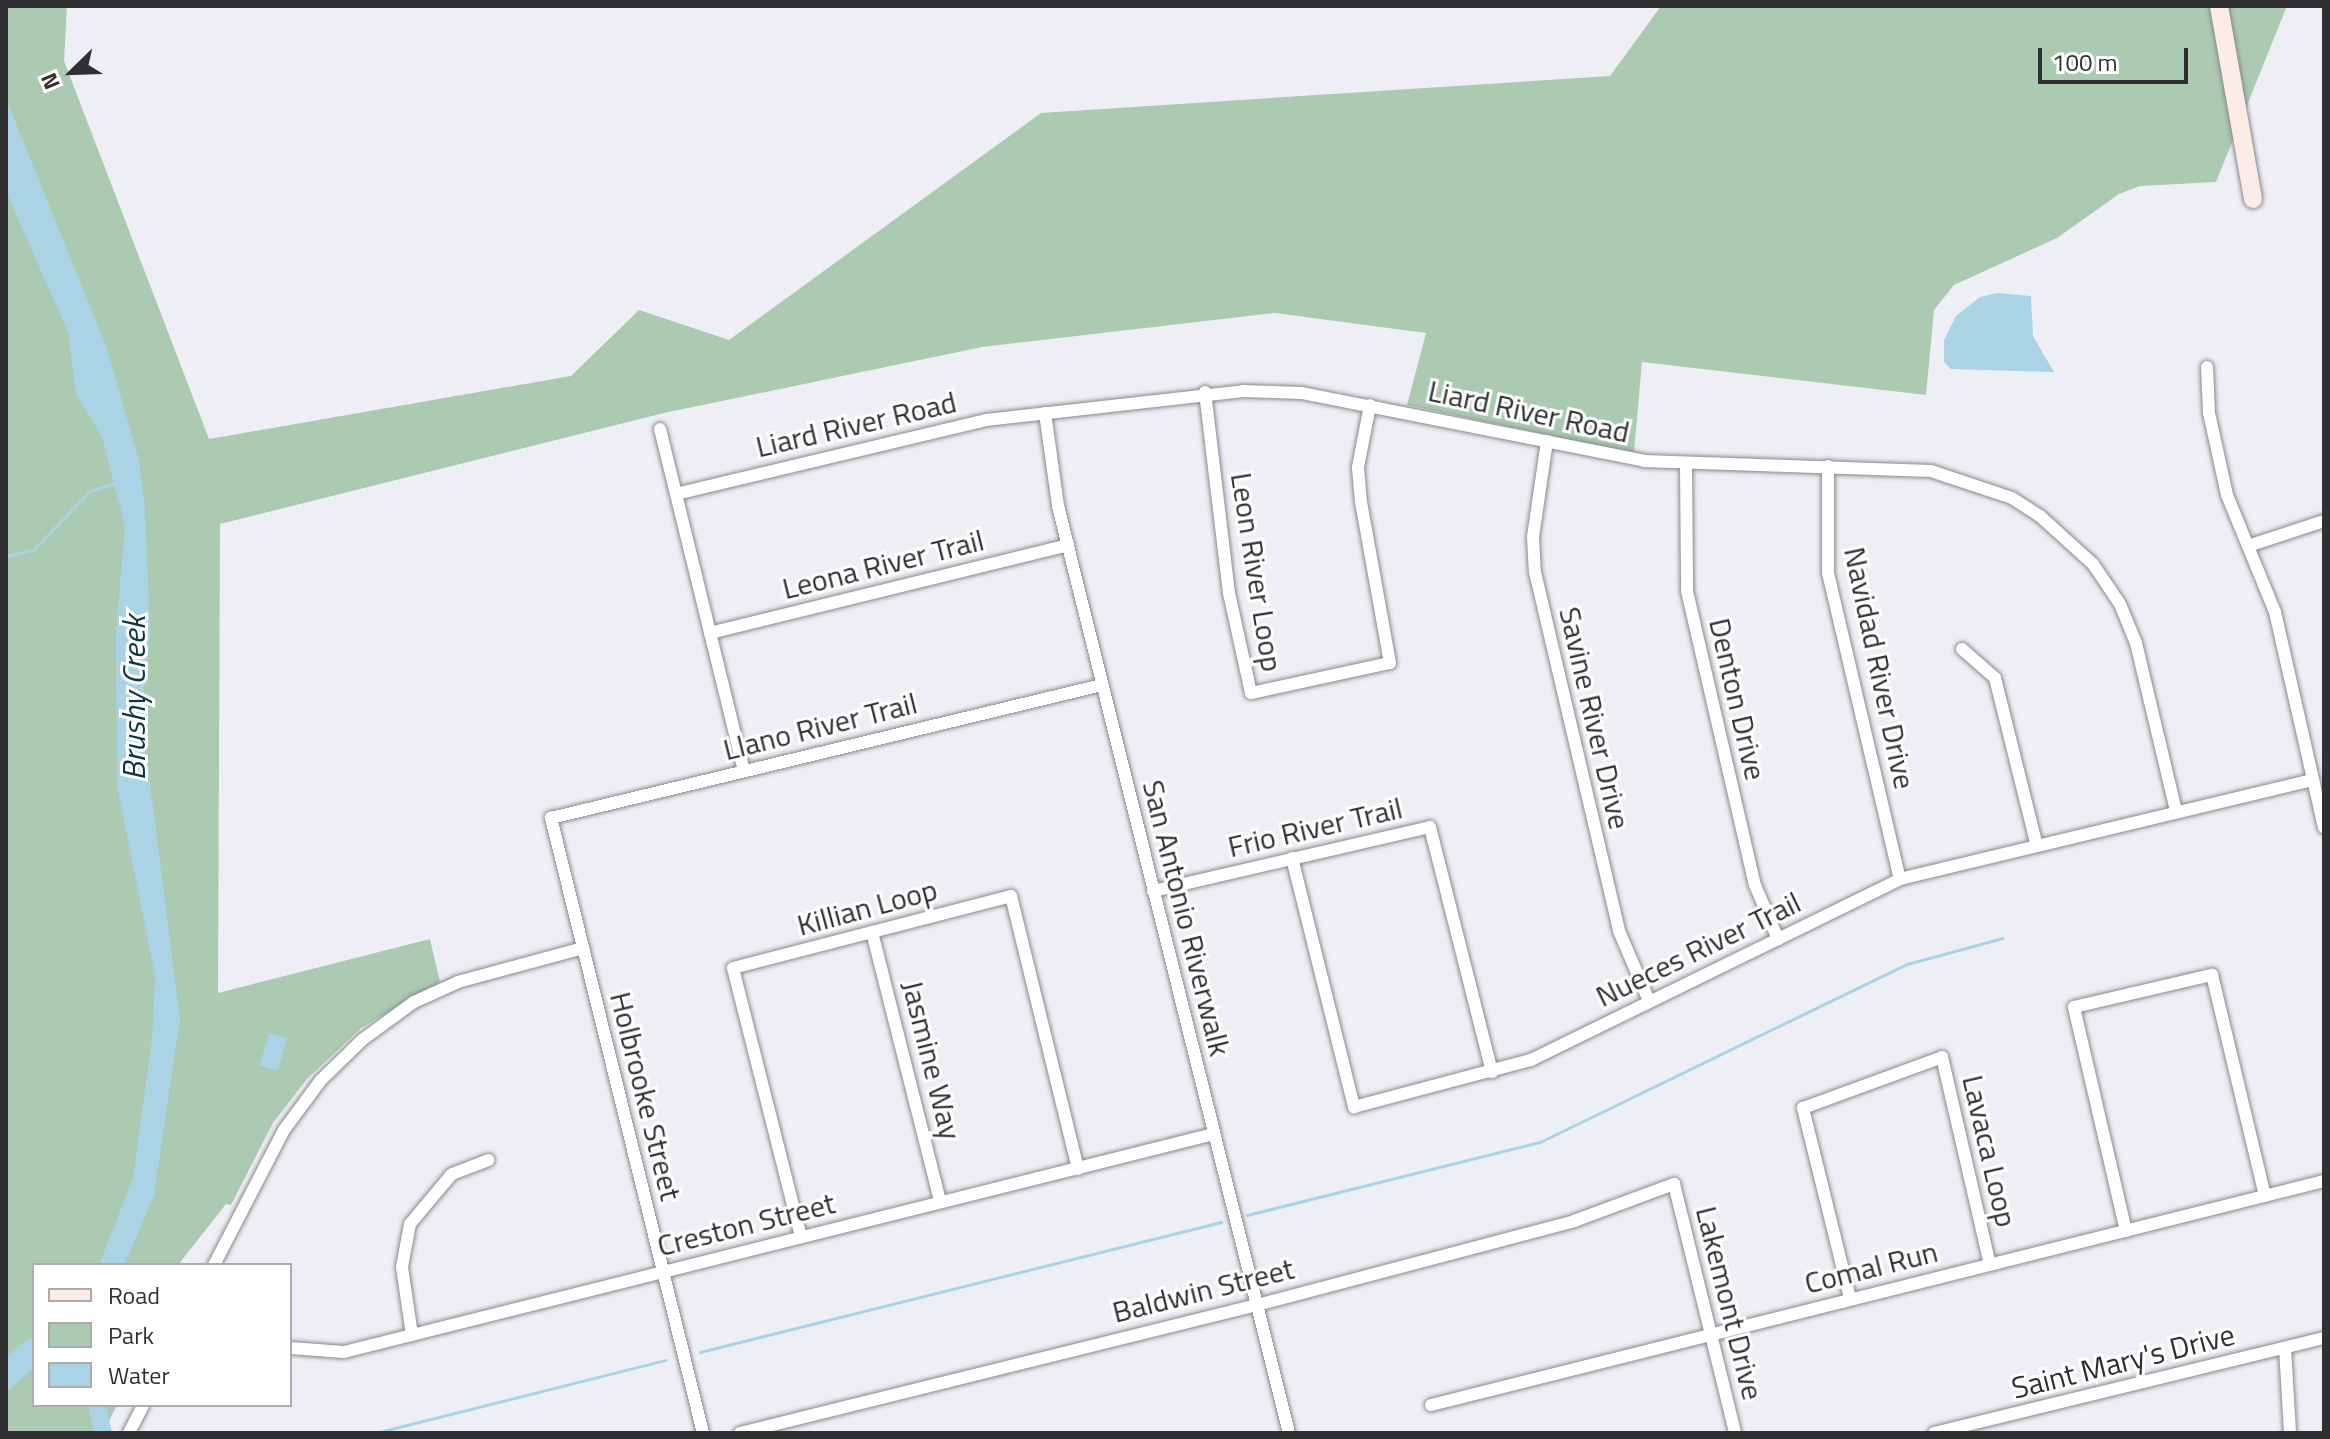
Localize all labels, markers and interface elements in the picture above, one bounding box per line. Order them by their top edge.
north arrow [32,32,112,112]
scale bar [2042,32,2192,82]
text: 100 m [2052,44,2118,80]
text: N [31,68,69,95]
street label: Liard River Road [1425,372,1633,450]
street label: Liard River Road [752,383,960,465]
street label: Leon River Loop [1224,470,1290,674]
street label: Leona River Trail [779,522,987,606]
street label: Navidad River Drive [1837,544,1923,792]
street label: Savine River Drive [1552,603,1638,833]
street label: Denton Drive [1702,614,1774,784]
water label: Brushy Creek [114,615,152,781]
street label: Llano River Trail [719,685,921,767]
street label: San Antonio Riverwalk [1135,776,1239,1060]
street label: Frio River Trail [1224,789,1406,865]
street label: Killian Loop [793,871,941,943]
street label: Nueces River Trail [1590,884,1806,1014]
street label: Jasmine Way [895,977,969,1143]
street label: Holbrooke Street [603,988,689,1204]
street label: Lavaca Loop [1955,1071,2025,1231]
street label: Creston Street [653,1185,839,1263]
street label: Lakemont Drive [1689,1202,1771,1404]
street label: Comal Run [1801,1233,1941,1301]
street label: Baldwin Street [1109,1250,1297,1330]
legend [32,1263,292,1407]
text: Road [108,1277,160,1313]
street label: Saint Mary's Drive [2008,1316,2238,1406]
text: Park [108,1317,154,1353]
text: Water [108,1357,170,1393]

